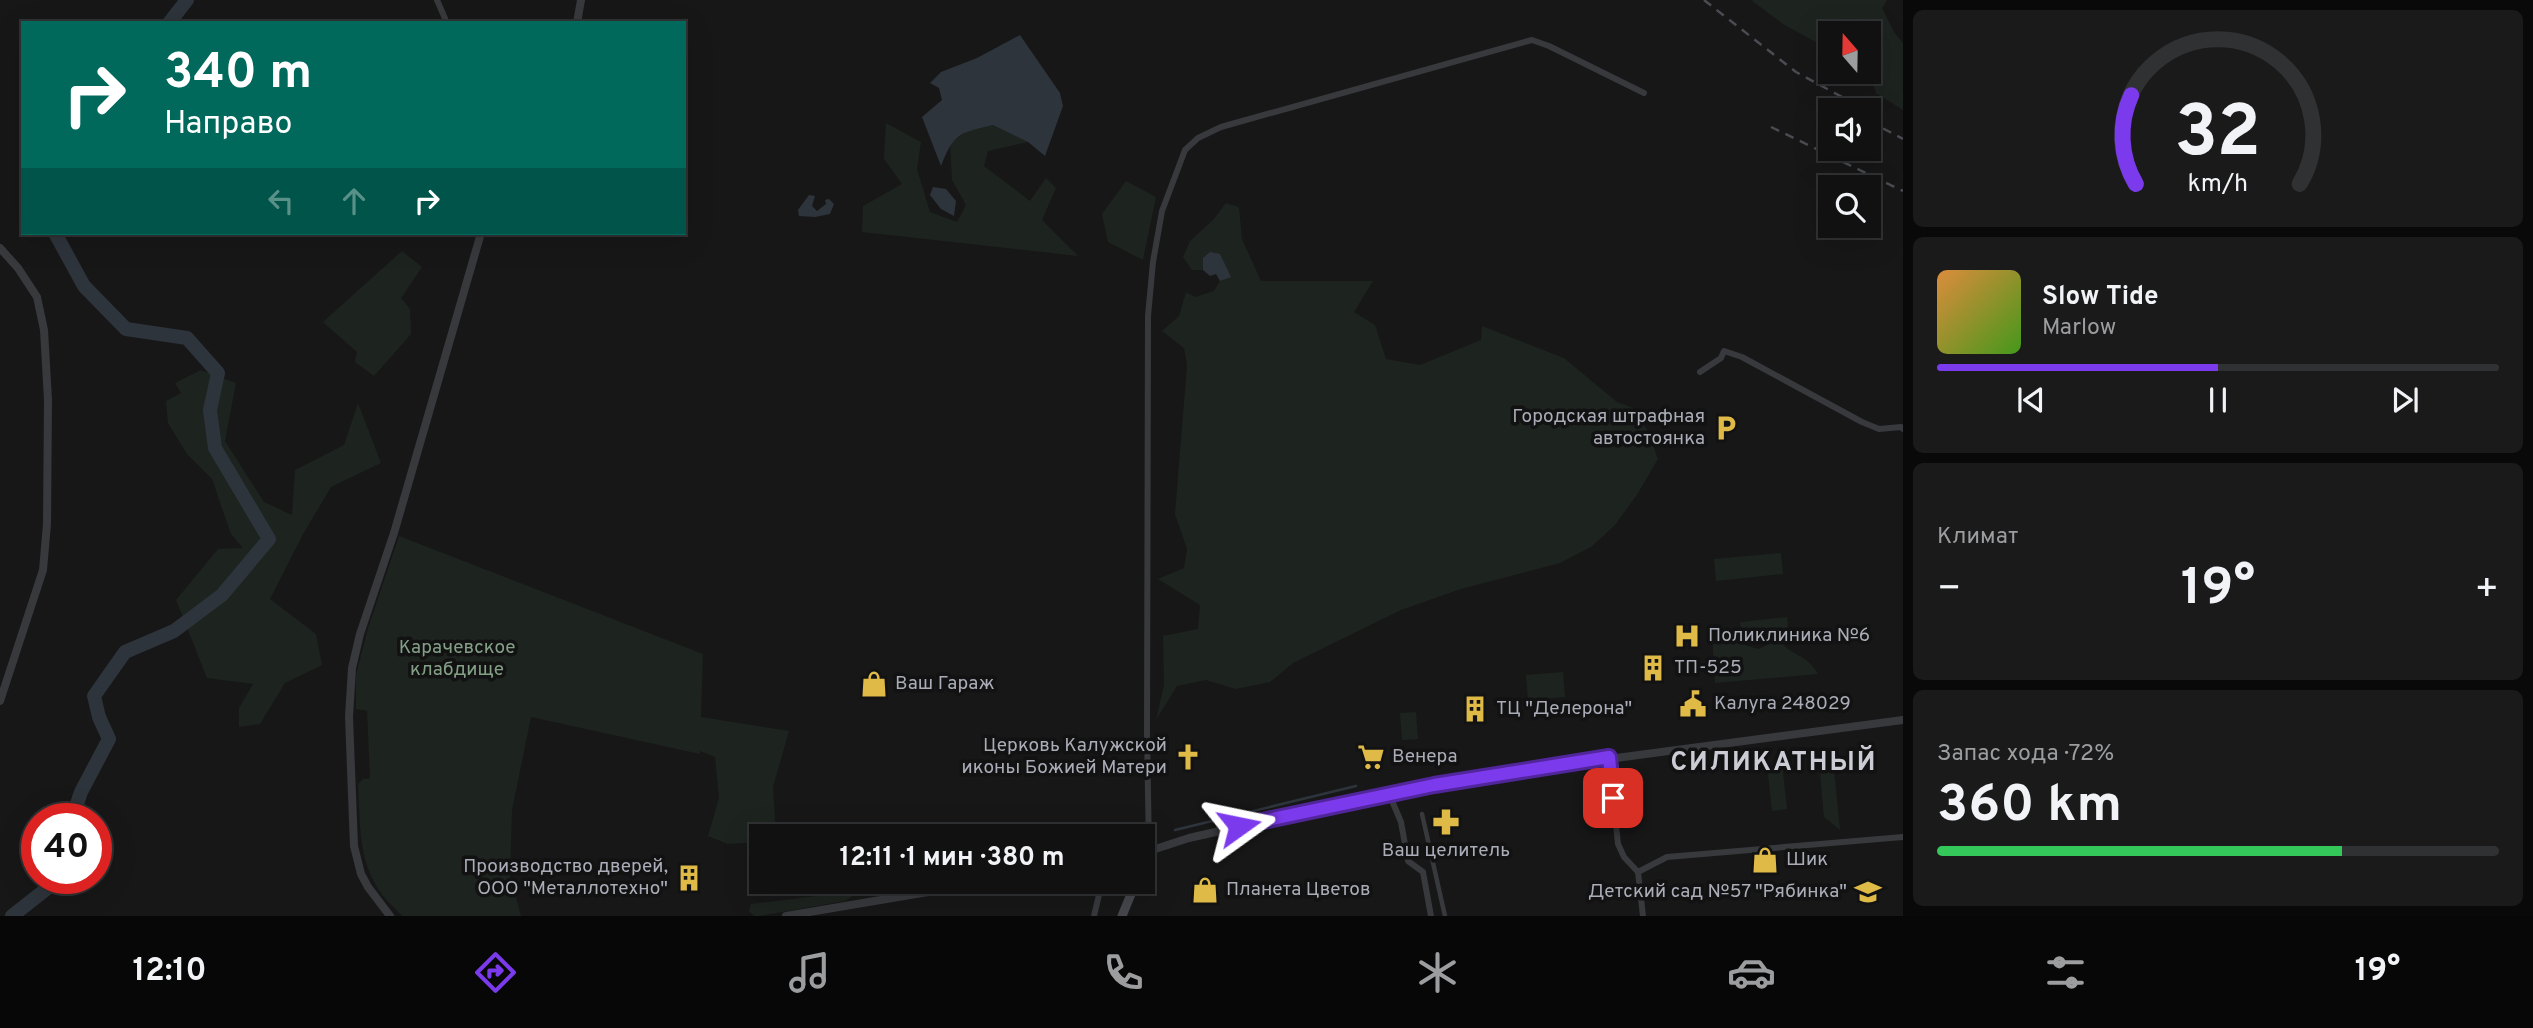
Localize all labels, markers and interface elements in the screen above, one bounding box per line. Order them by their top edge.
north arrow [1818,21,1881,84]
map controls [1818,21,1881,238]
text: 340 m [164,44,312,106]
icon: right [49,49,140,140]
text: 32 [2175,91,2261,183]
button: sound [1818,98,1881,161]
text: Направо [164,105,292,145]
text: km/h [2188,169,2248,201]
button: search [1818,175,1881,238]
icon: left [262,182,300,220]
icon: ahead [335,182,373,220]
icon: right [408,182,446,220]
text: Slow Tide [2042,281,2159,314]
text: Marlow [2042,314,2116,343]
icon: previous [2012,381,2050,419]
icon: pause [2199,381,2237,419]
icon: next [2386,381,2424,419]
place label: Городская штрафная автостоянка [1512,405,1705,451]
parking icon: Городская штрафная автостоянка [1711,413,1741,443]
text: Климат [1937,523,2018,552]
text: 19° [2181,557,2255,623]
text: − [1937,566,1962,615]
text: + [2474,566,2499,615]
hospital icon: Поликлиника №6 [1672,621,1702,651]
place label: Поликлиника №6 [1708,624,1870,648]
park label: Карачевское клабдище [399,636,515,682]
building icon: ТП-525 [1638,653,1668,683]
place label: ТП-525 [1674,656,1742,680]
shop icon: Ваш Гараж [859,669,889,699]
place label: Ваш Гараж [895,672,995,696]
public building icon: Калуга 248029 [1678,689,1708,719]
place label: Калуга 248029 [1714,692,1851,716]
building icon: ТЦ "Делерона" [1460,694,1490,724]
place label: ТЦ "Делерона" [1496,697,1632,721]
place label: Церковь Калужской иконы Божией Матери [961,734,1167,780]
text: Запас хода · 72% [1937,740,2114,769]
church icon: Церковь Калужской иконы Божией Матери [1173,742,1203,772]
supermarket icon: Венера [1356,742,1386,772]
place label: Венера [1392,745,1457,769]
district label: СИЛИКАТНЫЙ [1671,745,1877,780]
pin [1583,768,1643,828]
text: 360 km [1937,774,2122,840]
icon: arrive [1594,779,1632,817]
position arrow [1202,789,1276,863]
speed limit sign: 40 [21,803,112,894]
pharmacy icon: Ваш целитель [1431,807,1461,837]
place label: Ваш целитель [1382,839,1510,863]
text: 12:11 · 1 мин · 380 m [840,842,1064,875]
shop icon: Шик [1750,845,1780,875]
place label: Шик [1786,848,1828,872]
place label: Производство дверей, ООО "Металлотехно" [463,855,668,901]
building icon: Производство дверей, ООО "Металлотехно" [674,863,704,893]
shop icon: Планета Цветов [1190,875,1220,905]
school or university icon: Детский сад №57 "Рябинка" [1853,877,1883,907]
place label: Планета Цветов [1226,878,1371,902]
place label: Детский сад №57 "Рябинка" [1588,880,1847,904]
icon: directions [471,948,520,997]
icon: music [785,948,834,997]
icon: phone [1099,948,1148,997]
icon: climate [1413,948,1462,997]
icon: car [1727,948,1776,997]
icon: filters [2041,948,2090,997]
text: 12:10 [132,952,206,992]
text: 19° [2355,952,2400,992]

